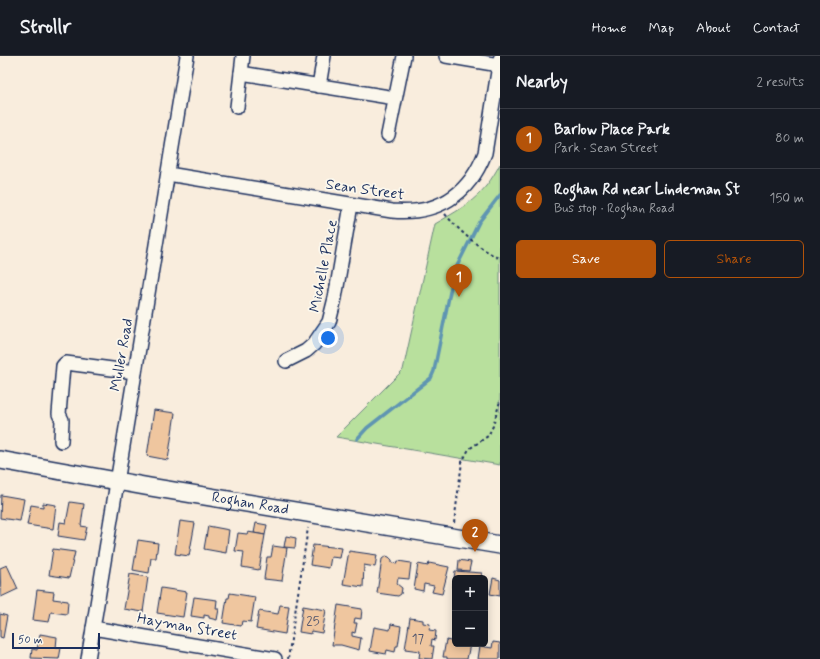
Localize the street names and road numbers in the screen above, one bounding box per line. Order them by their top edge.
street label: Sean Street [324,175,406,205]
street label: Michelle Place [305,218,343,314]
street label: Muller Road [106,317,138,393]
street label: Roghan Road [210,487,290,520]
street label: Hayman Street [136,608,239,646]

